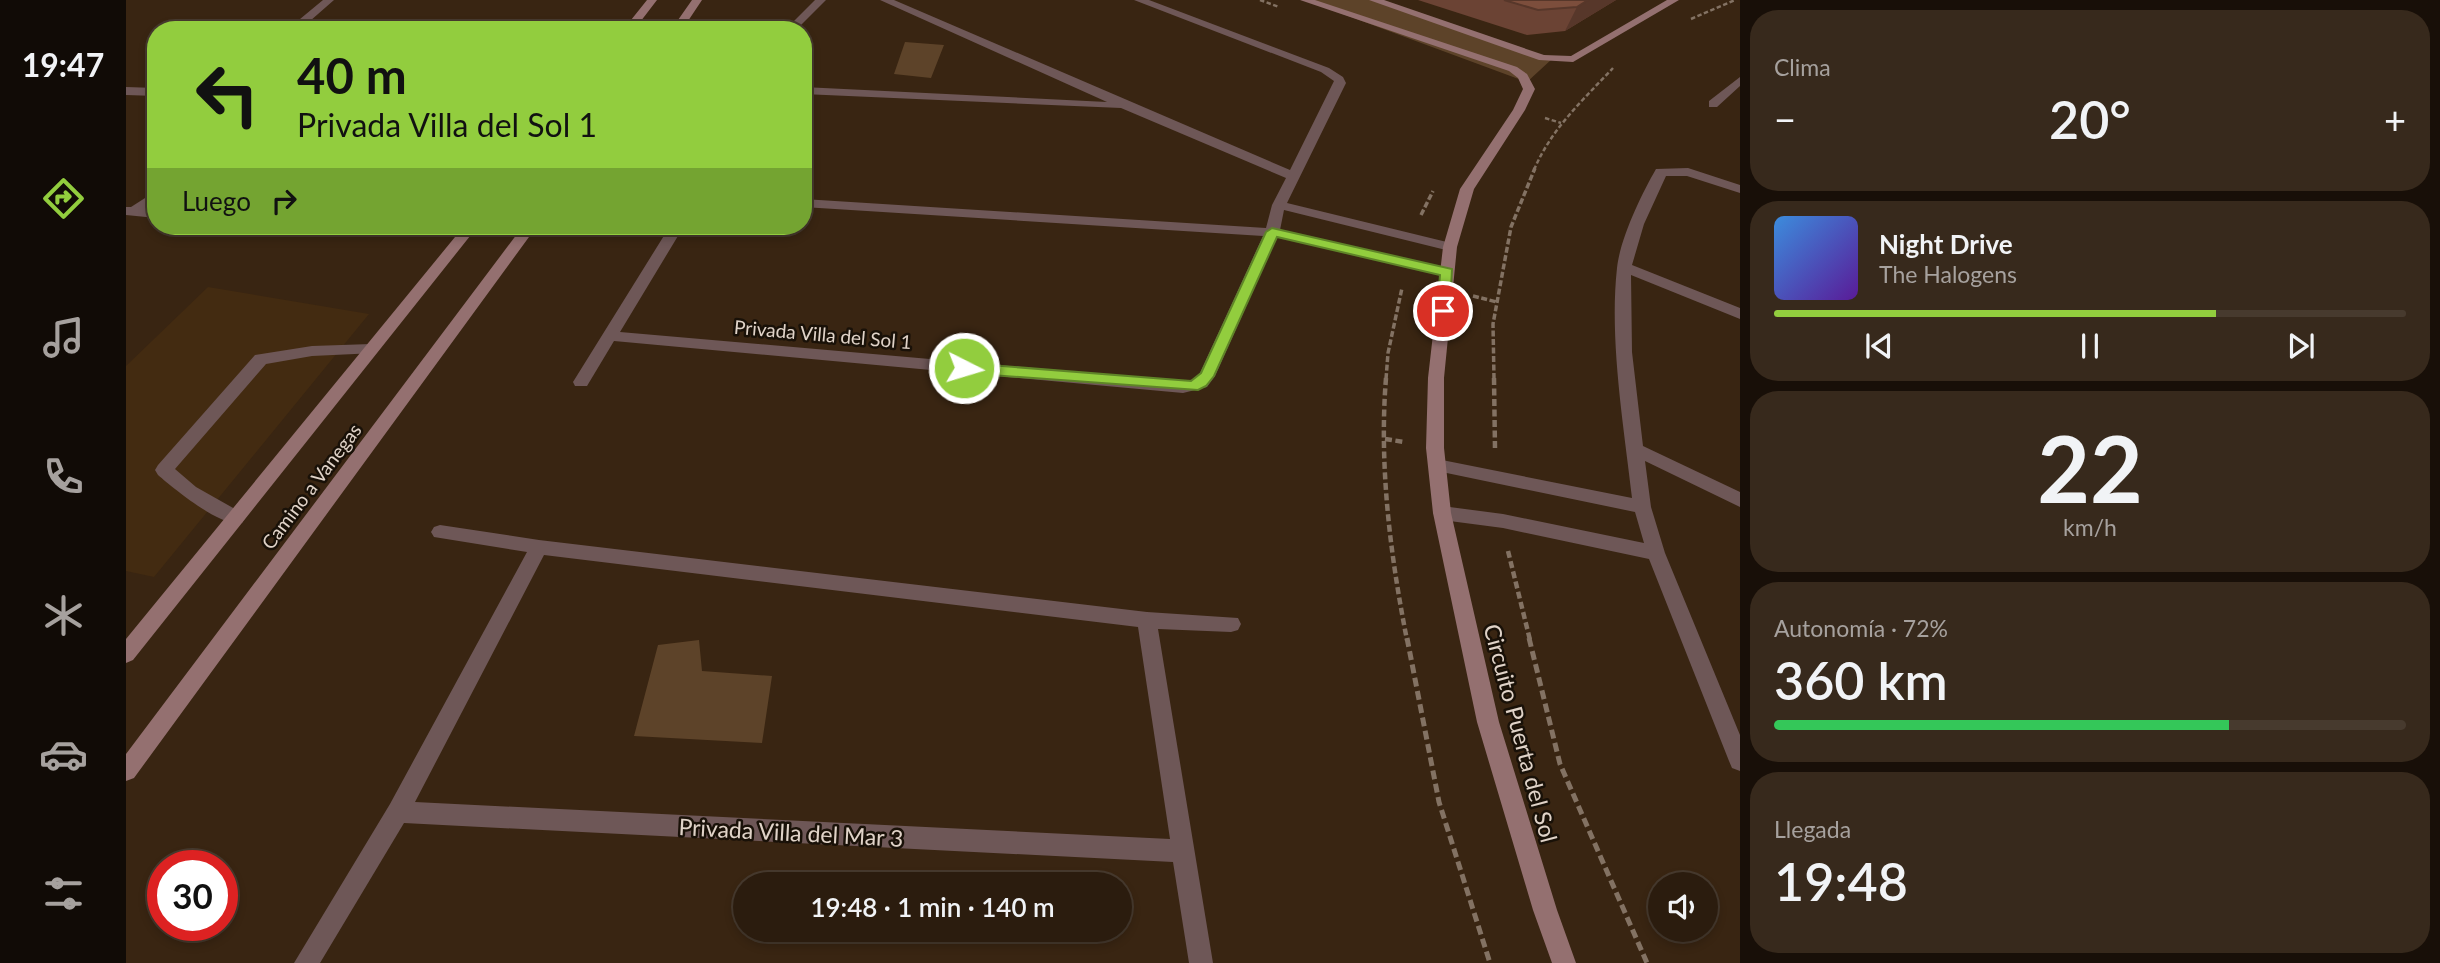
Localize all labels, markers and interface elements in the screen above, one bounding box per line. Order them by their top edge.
text: 19:47 [22,45,104,84]
text: 40 m [297,46,407,104]
icon: left [182,49,273,140]
text: Clima [1774,53,1831,81]
text: 20° [2049,88,2131,150]
text: − [1774,96,1796,142]
text: + [2384,96,2406,142]
text: Privada Villa del Sol 1 [297,105,597,144]
icon: directions [39,174,88,223]
icon: right [265,182,303,220]
text: Luego [182,185,251,217]
text: Night Drive [1879,228,2013,260]
text: The Halogens [1879,260,2017,288]
pin [1413,281,1473,341]
icon: arrive [1424,292,1462,330]
icon: music [39,313,88,362]
street label: Privada Villa del Sol 1 [733,315,913,353]
icon: previous [1860,327,1898,365]
icon: pause [2071,327,2109,365]
icon: next [2282,327,2320,365]
position arrow [927,331,1001,405]
text: 22 [2037,413,2143,522]
street label: Camino a Vanegas [256,419,366,553]
icon: phone [39,452,88,501]
text: km/h [2063,513,2117,541]
icon: climate [39,591,88,640]
text: Autonomía · 72% [1774,614,1948,642]
street label: Circuito Puerta del Sol [1478,621,1564,845]
text: 360 km [1774,649,1948,711]
icon: car [39,730,88,779]
street label: Privada Villa del Mar 3 [678,812,904,852]
text: Llegada [1774,815,1851,843]
speed limit sign: 30 [147,850,238,941]
text: 19:48 [1774,850,1908,912]
icon: filters [39,869,88,918]
map controls [1648,872,1718,942]
button: sound [1648,872,1718,942]
text: 19:48 · 1 min · 140 m [810,891,1055,923]

